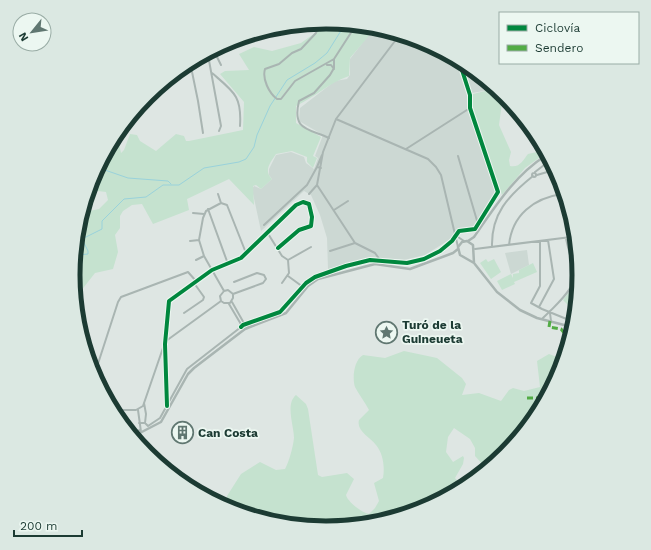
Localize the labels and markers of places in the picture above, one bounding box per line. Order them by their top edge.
place label: Turó de la Guineueta [402,318,463,346]
place icon: Turó de la Guineueta [373,319,399,345]
building icon: Can Costa [170,420,196,446]
place label: Can Costa [198,426,258,440]

